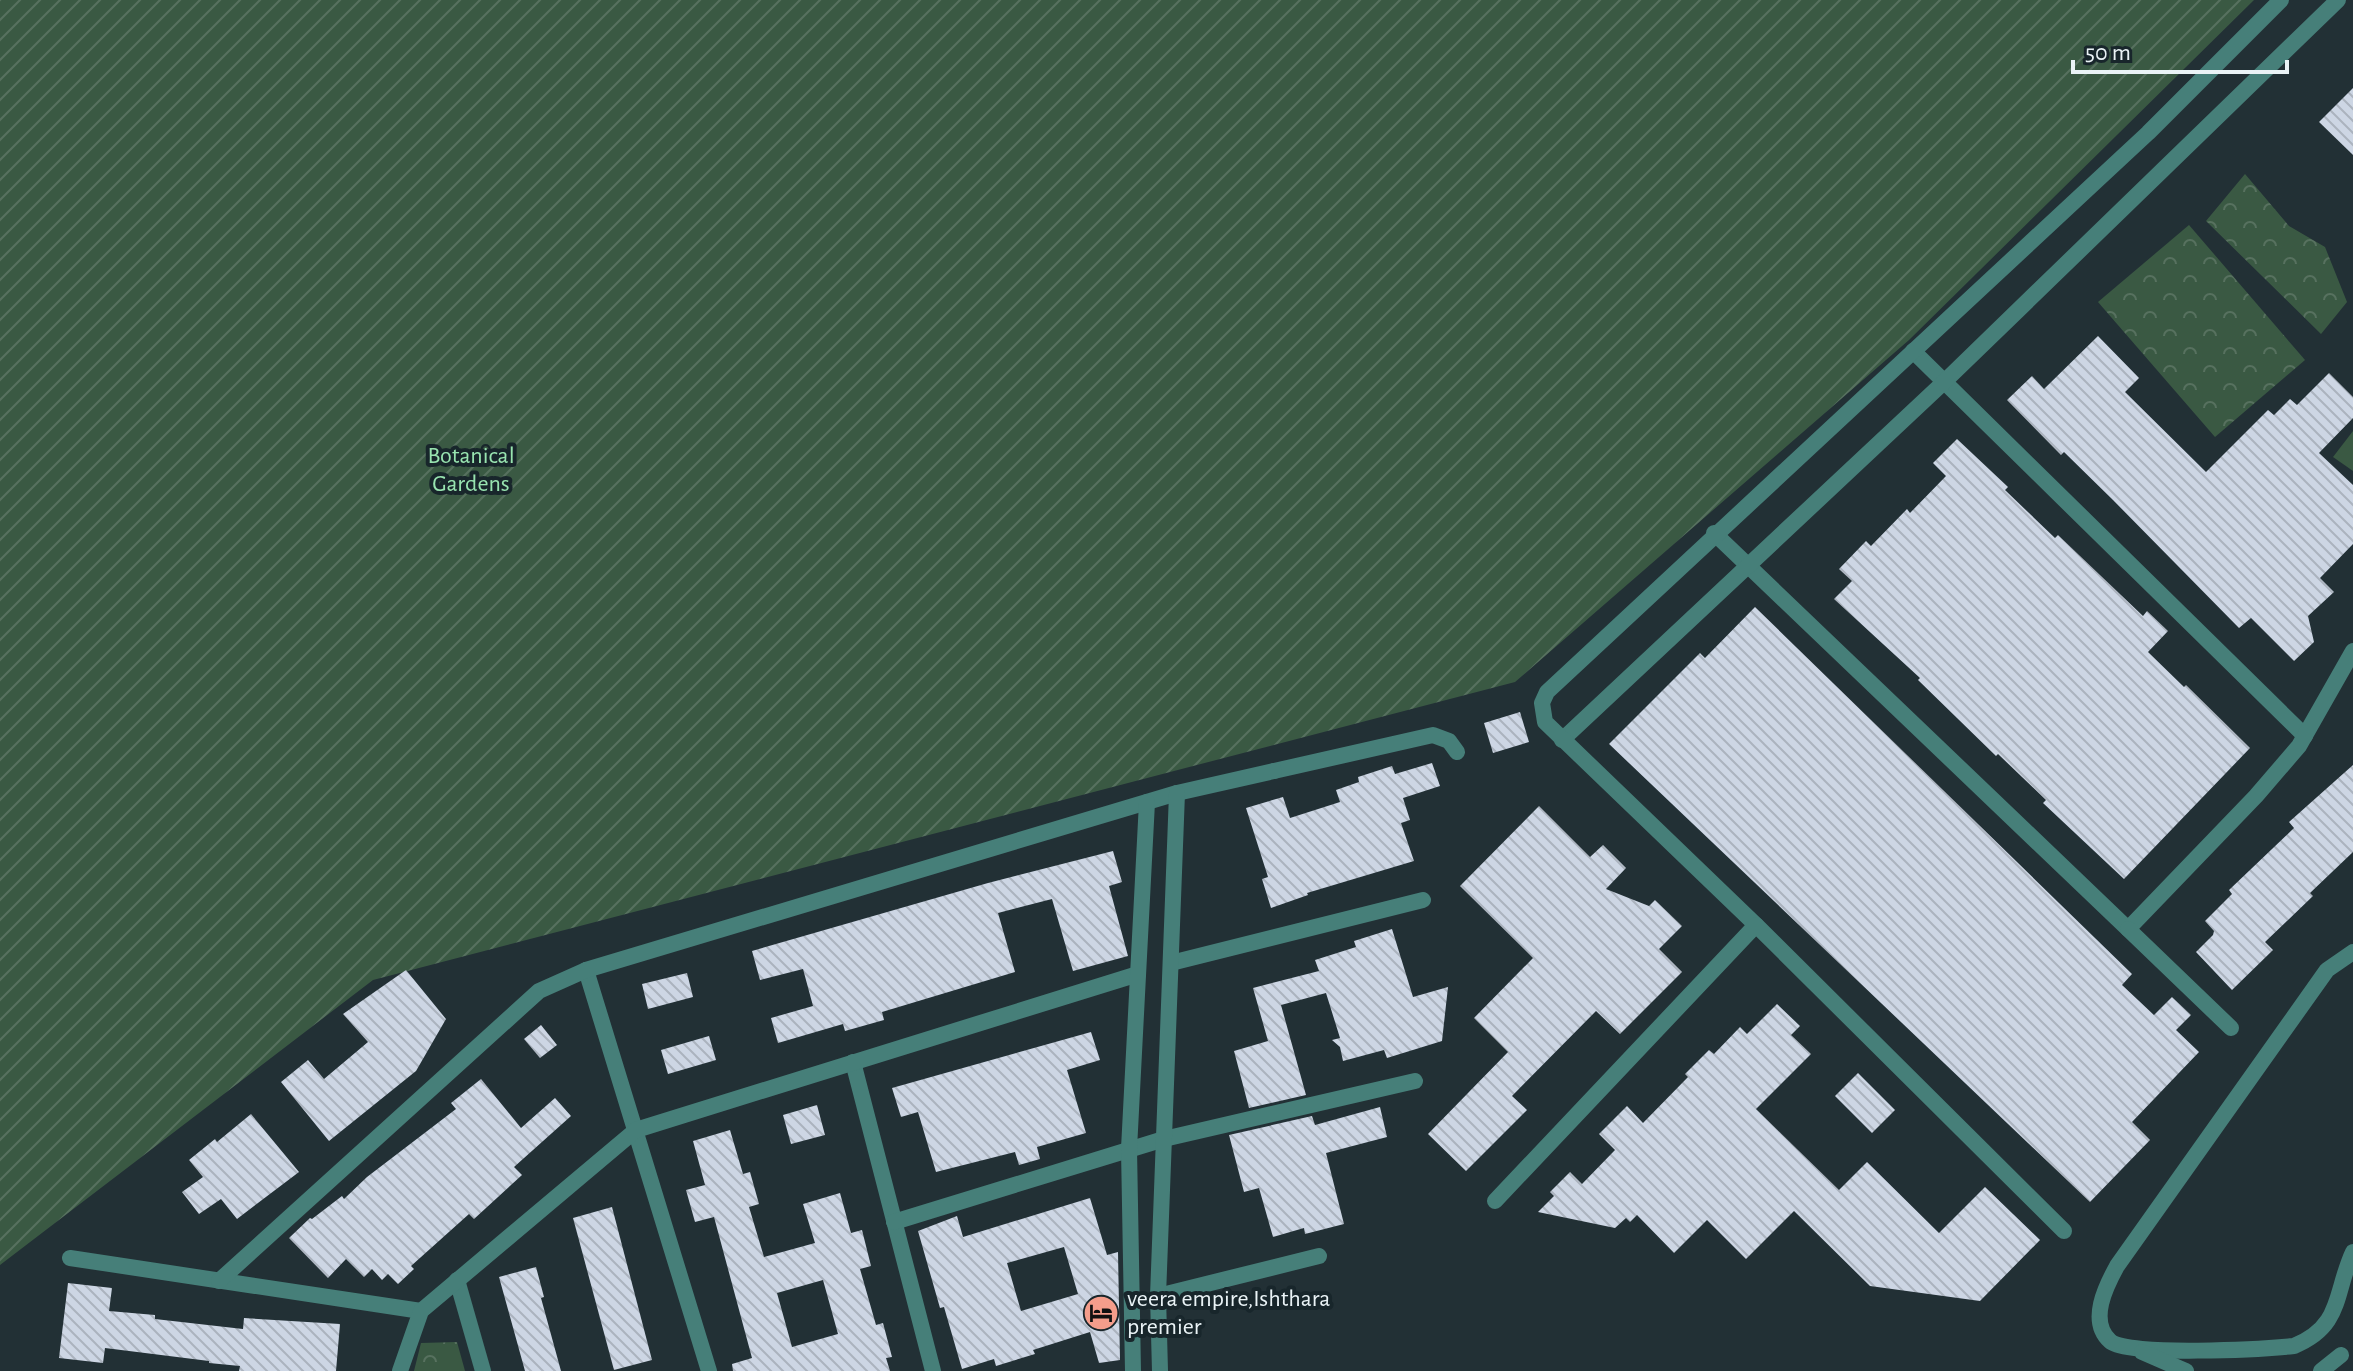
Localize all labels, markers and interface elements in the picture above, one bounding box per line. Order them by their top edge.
scale bar [2073,24,2287,74]
text: 50 m [2085,41,2131,65]
park label: Botanical Gardens [427,444,515,496]
place label: veera empire,Ishthara premier [1127,1287,1330,1339]
hotel icon: veera empire,Ishthara premier [1082,1294,1120,1332]

